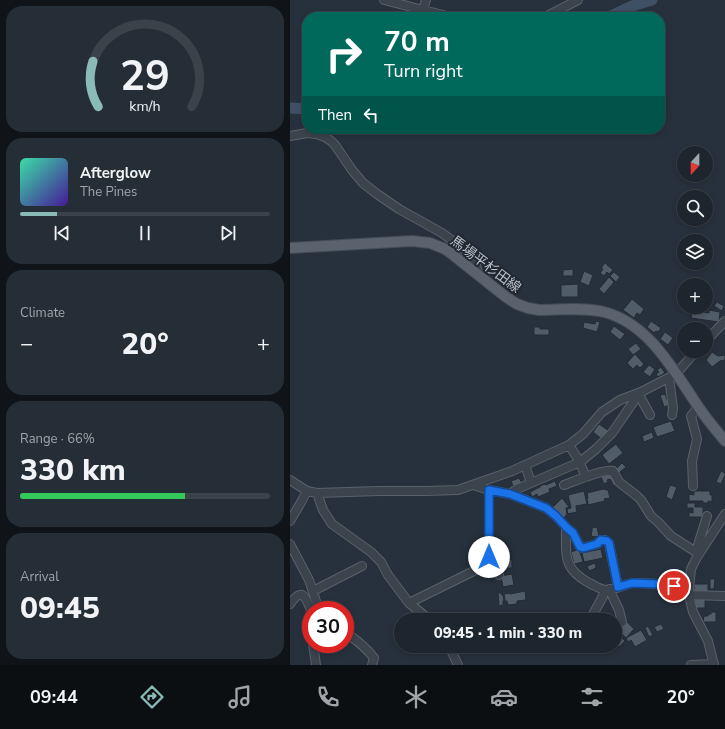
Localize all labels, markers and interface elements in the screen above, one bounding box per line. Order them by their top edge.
text: 70 m [384,23,450,61]
icon: right [318,28,370,80]
text: 29 [120,48,170,105]
text: Turn right [384,59,463,83]
text: km/h [129,96,161,115]
icon: left [360,104,382,126]
text: Then [318,105,352,125]
north arrow [677,146,713,182]
map controls [677,146,713,358]
text: Afterglow [80,163,151,183]
text: The Pines [80,183,137,201]
button: search [677,190,713,226]
icon: previous [51,222,73,244]
icon: pause [134,222,156,244]
icon: next [217,222,239,244]
street label: 馬場平杉田線 [446,232,525,297]
button: layers [677,234,713,270]
button: + [677,278,713,314]
text: Climate [20,304,65,322]
button: − [677,322,713,358]
text: 20° [121,324,169,365]
text: − [20,329,33,359]
text: + [257,329,270,359]
text: Range · 66% [20,430,95,448]
text: 330 km [20,450,126,491]
position arrow [468,536,510,578]
text: Arrival [20,568,59,586]
pin [657,569,691,603]
icon: arrive [663,575,685,597]
text: 09:45 [20,588,100,629]
speed limit sign: 30 [302,601,354,653]
text: 09:45 · 1 min · 330 m [434,623,582,643]
icon: directions [138,683,166,711]
icon: music [226,683,254,711]
icon: phone [314,683,342,711]
icon: climate [402,683,430,711]
icon: car [490,683,518,711]
icon: filters [578,683,606,711]
text: 09:44 [30,685,78,709]
text: 20° [666,685,695,709]

